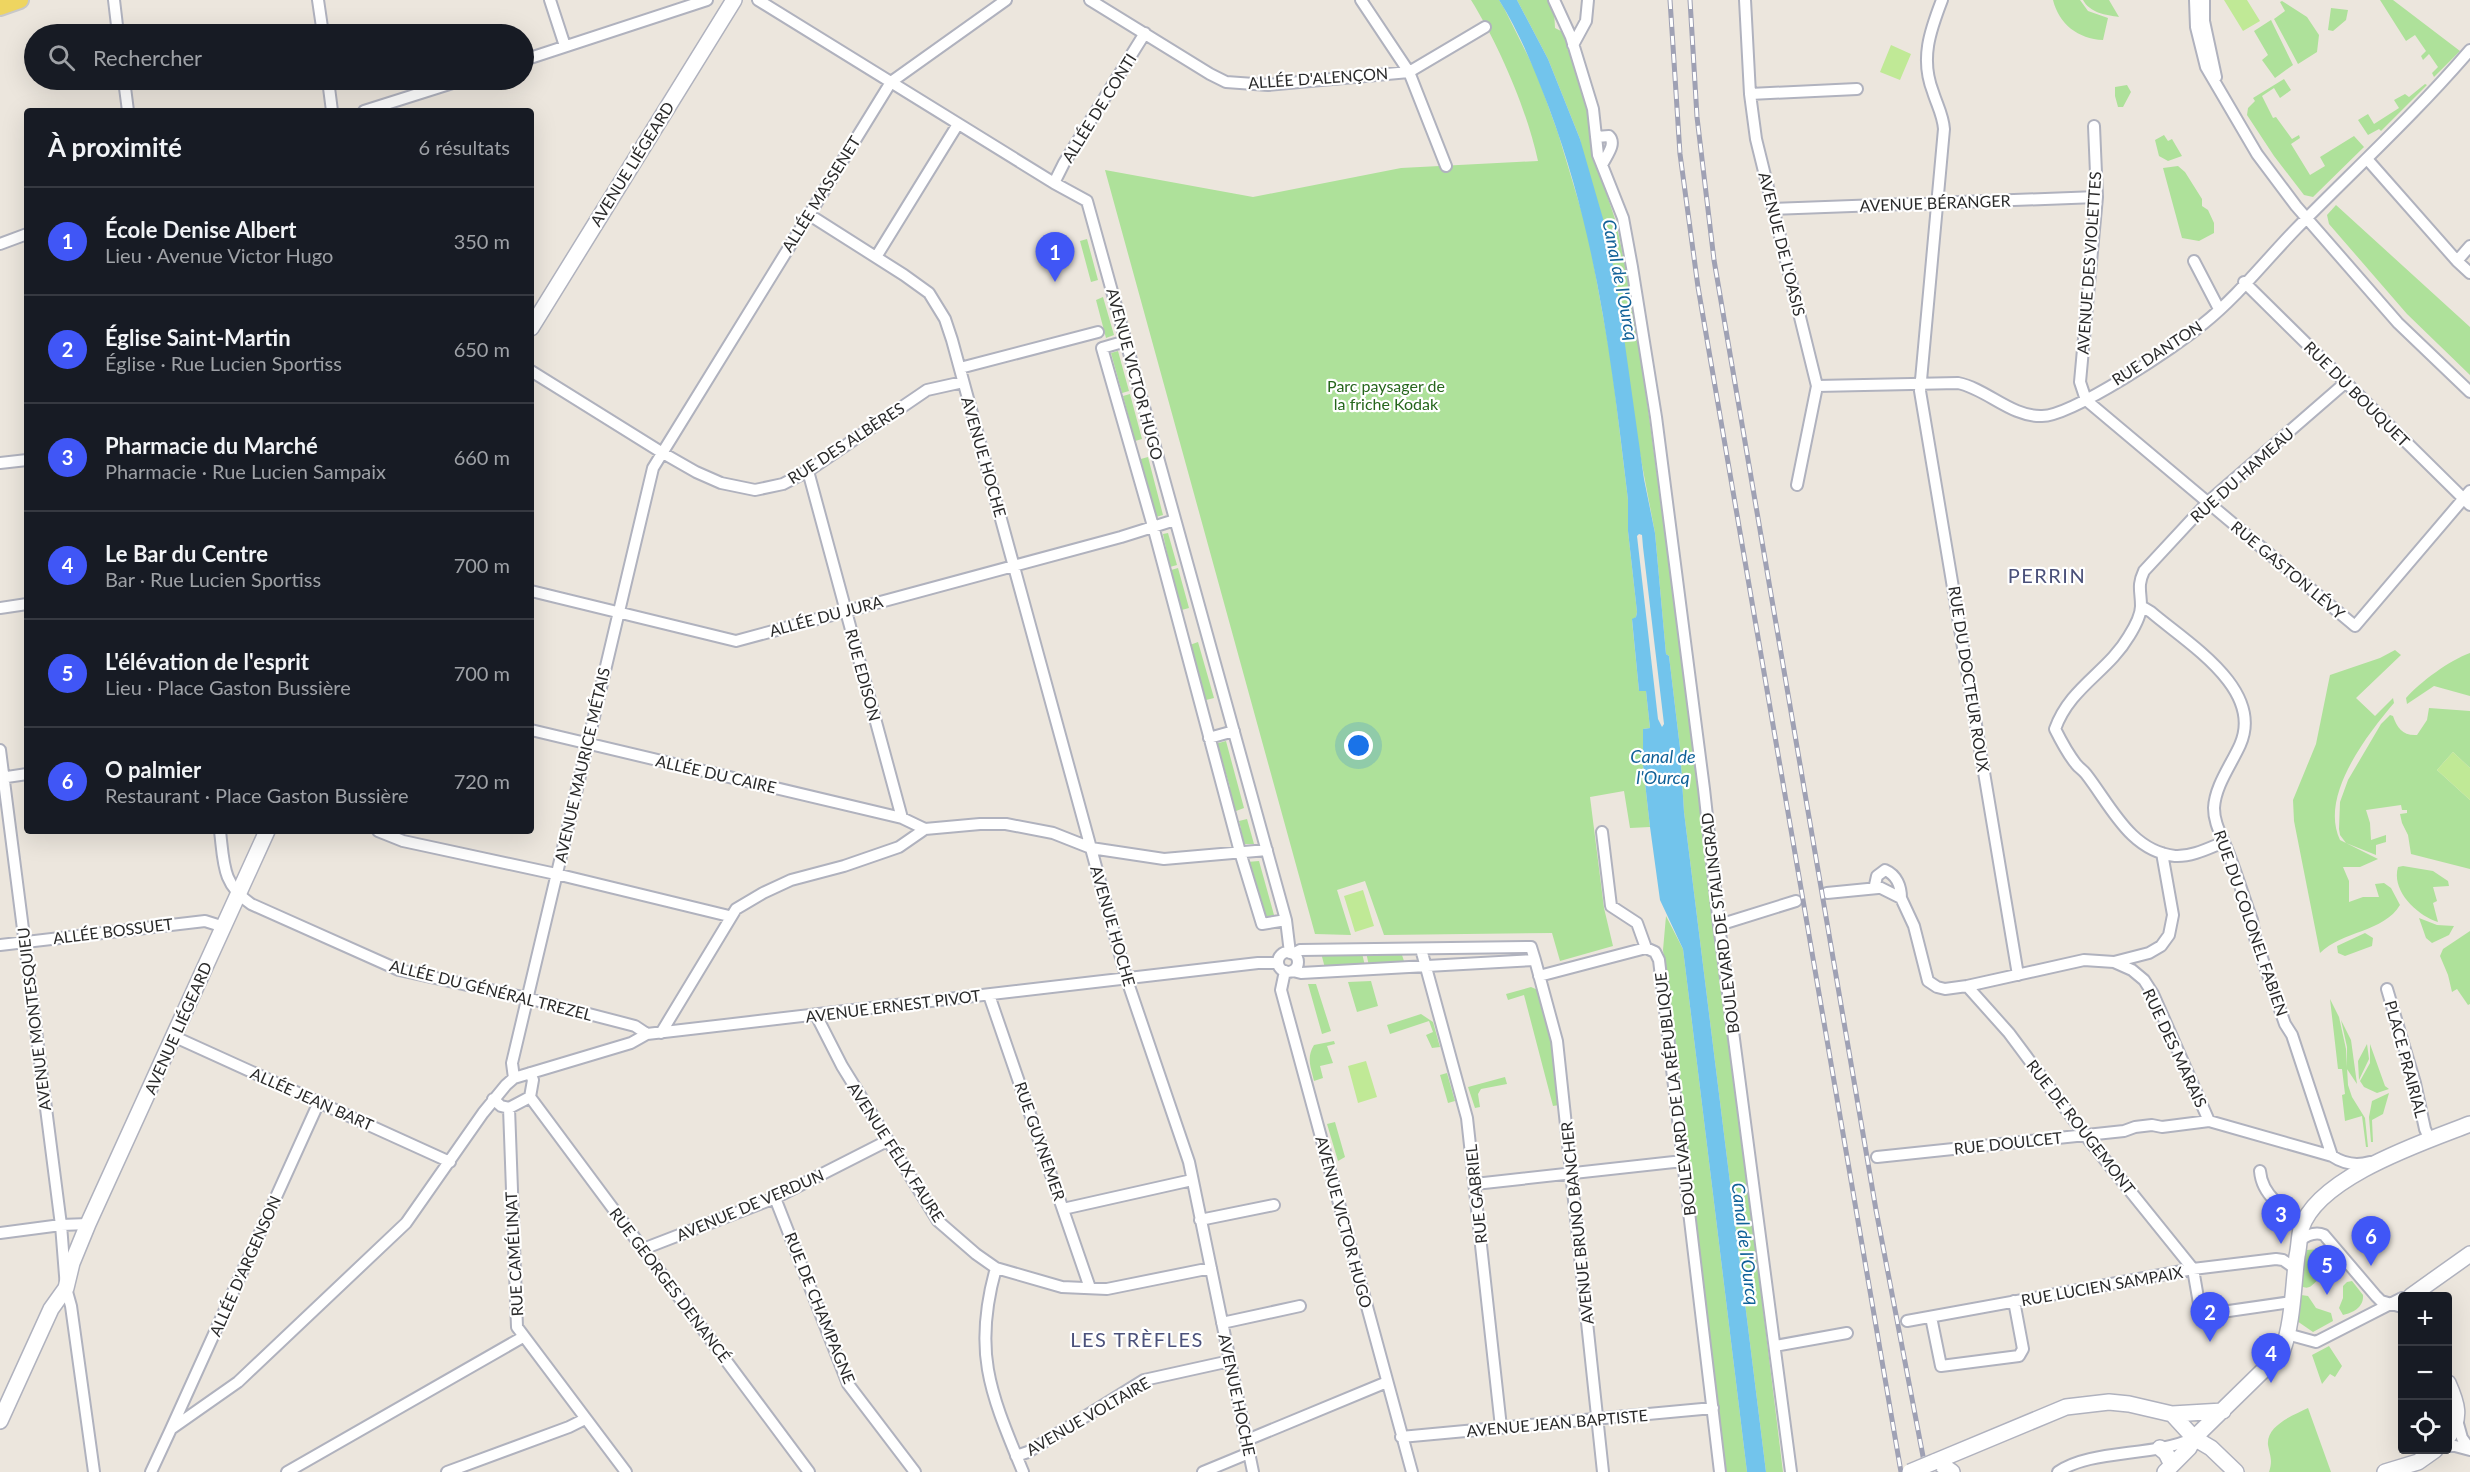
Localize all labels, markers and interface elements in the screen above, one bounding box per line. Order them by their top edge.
search box [24,24,534,90]
icon: search [45,41,78,74]
text: Rechercher [93,44,202,71]
street label: ALLÉE DE CONTI [1057,50,1140,166]
street label: ALLÉE D'ALENÇON [1247,63,1389,92]
street label: AVENUE LIÉGEARD [586,98,678,229]
text: À proximité [48,131,182,163]
street label: ALLÉE MASSENET [777,132,864,255]
text: 6 résultats [419,135,510,159]
street label: AVENUE DE L'OASIS [1755,170,1810,318]
street label: AVENUE DES VIOLETTES [2073,171,2104,355]
street label: AVENUE BÉRANGER [1859,190,2011,215]
text: École Denise Albert [105,216,297,243]
water label: Canal de l'Ourcq [1598,217,1644,342]
text: 1 [62,229,73,253]
text: 350 m [454,229,510,253]
pin: 1 [1036,232,1074,282]
text: Lieu · Avenue Victor Hugo [105,243,333,267]
street label: AVENUE VICTOR HUGO [1103,286,1168,462]
street label: RUE DANTON [2108,316,2205,389]
text: Église Saint-Martin [105,324,291,351]
text: 2 [62,337,73,361]
text: 650 m [454,337,510,361]
street label: RUE DU BOUQUET [2301,337,2414,451]
text: Église · Rue Lucien Sportiss [105,351,342,375]
park label: Parc paysager de la friche Kodak [1327,376,1445,413]
street label: AVENUE HOCHE [958,394,1011,519]
street label: RUE DES ALBÈRES [784,398,908,487]
street label: RUE DU HAMEAU [2186,423,2297,526]
text: Pharmacie du Marché [105,432,318,459]
text: 3 [62,445,73,469]
text: 660 m [454,445,510,469]
text: Pharmacie · Rue Lucien Sampaix [105,459,386,483]
street label: RUE GASTON LÉVY [2228,517,2349,623]
text: Le Bar du Centre [105,540,268,567]
text: 4 [62,553,73,577]
text: 700 m [454,553,510,577]
district label: PERRIN [2008,563,2086,587]
text: Bar · Rue Lucien Sportiss [105,567,321,591]
street label: RUE DU DOCTEUR ROUX [1945,584,1994,774]
street label: ALLÉE DU JURA [767,591,885,640]
street label: RUE EDISON [842,627,885,723]
text: L'élévation de l'esprit [105,648,309,675]
text: 5 [62,661,73,685]
text: 700 m [454,661,510,685]
street label: AVENUE MAURICE MÉTAIS [550,666,613,864]
text: Lieu · Place Gaston Bussière [105,675,351,699]
your location [1344,731,1373,760]
water label: Canal de l'Ourcq [1630,745,1696,788]
street label: ALLÉE DU CAIRE [654,750,778,797]
text: O palmier [105,756,201,783]
text: 6 [62,769,73,793]
text: 720 m [454,769,510,793]
text: Restaurant · Place Gaston Bussière [105,783,409,807]
street label: BOULEVARD DE STALINGRAD [1697,812,1742,1035]
street label: RUE DU COLONEL FABIEN [2211,827,2292,1018]
street label: AVENUE HOCHE [1087,863,1140,988]
street label: ALLÉE BOSSUET [52,914,175,947]
street label: AVENUE MONTESQUIEU [13,926,54,1112]
street label: ALLÉE DU GÉNÉRAL TREZEL [388,955,594,1024]
street label: AVENUE LIÉGEARD [140,959,215,1097]
street label: BOULEVARD DE LA RÉPUBLIQUE [1650,971,1699,1217]
street label: AVENUE ERNEST PIVOT [804,985,982,1026]
street label: RUE DES MARAIS [2140,985,2211,1110]
street label: PLACE PRAIRIAL [2382,998,2431,1120]
street label: RUE DE ROUGEMONT [2023,1056,2140,1198]
street label: ALLÉE JEAN BART [248,1063,377,1134]
street label: AVENUE FÉLIX FAURE [844,1078,949,1225]
street label: RUE GUYNEMER [1011,1079,1070,1203]
street label: AVENUE BRUNO BANCHER [1556,1121,1597,1325]
street label: RUE DOULCET [1953,1127,2064,1158]
street label: AVENUE VICTOR HUGO [1312,1134,1377,1310]
street label: RUE GABRIEL [1461,1143,1490,1245]
street label: AVENUE DE VERDUN [673,1165,826,1244]
water label: Canal de l'Ourcq [1728,1181,1764,1306]
street label: RUE CAMÉLINAT [501,1191,526,1317]
street label: ALLÉE D'ARGENSON [205,1193,284,1339]
pin: 3 [2262,1194,2300,1244]
street label: RUE GEORGES DENANCÉ [606,1204,735,1366]
pin: 6 [2352,1216,2390,1266]
street label: RUE DE CHAMPAGNE [781,1229,860,1386]
pin: 5 [2308,1246,2346,1295]
street label: RUE LUCIEN SAMPAIX [2020,1262,2185,1309]
pin: 2 [2190,1292,2230,1342]
map controls [2398,1292,2452,1454]
button: + [2398,1292,2452,1346]
district label: LES TRÈFLES [1070,1327,1204,1351]
street label: AVENUE HOCHE [1215,1332,1260,1458]
pin: 4 [2252,1334,2290,1383]
button: − [2398,1346,2452,1400]
street label: AVENUE VOLTAIRE [1023,1372,1153,1459]
button: locate [2398,1400,2452,1454]
street label: AVENUE JEAN BAPTISTE [1465,1405,1648,1440]

